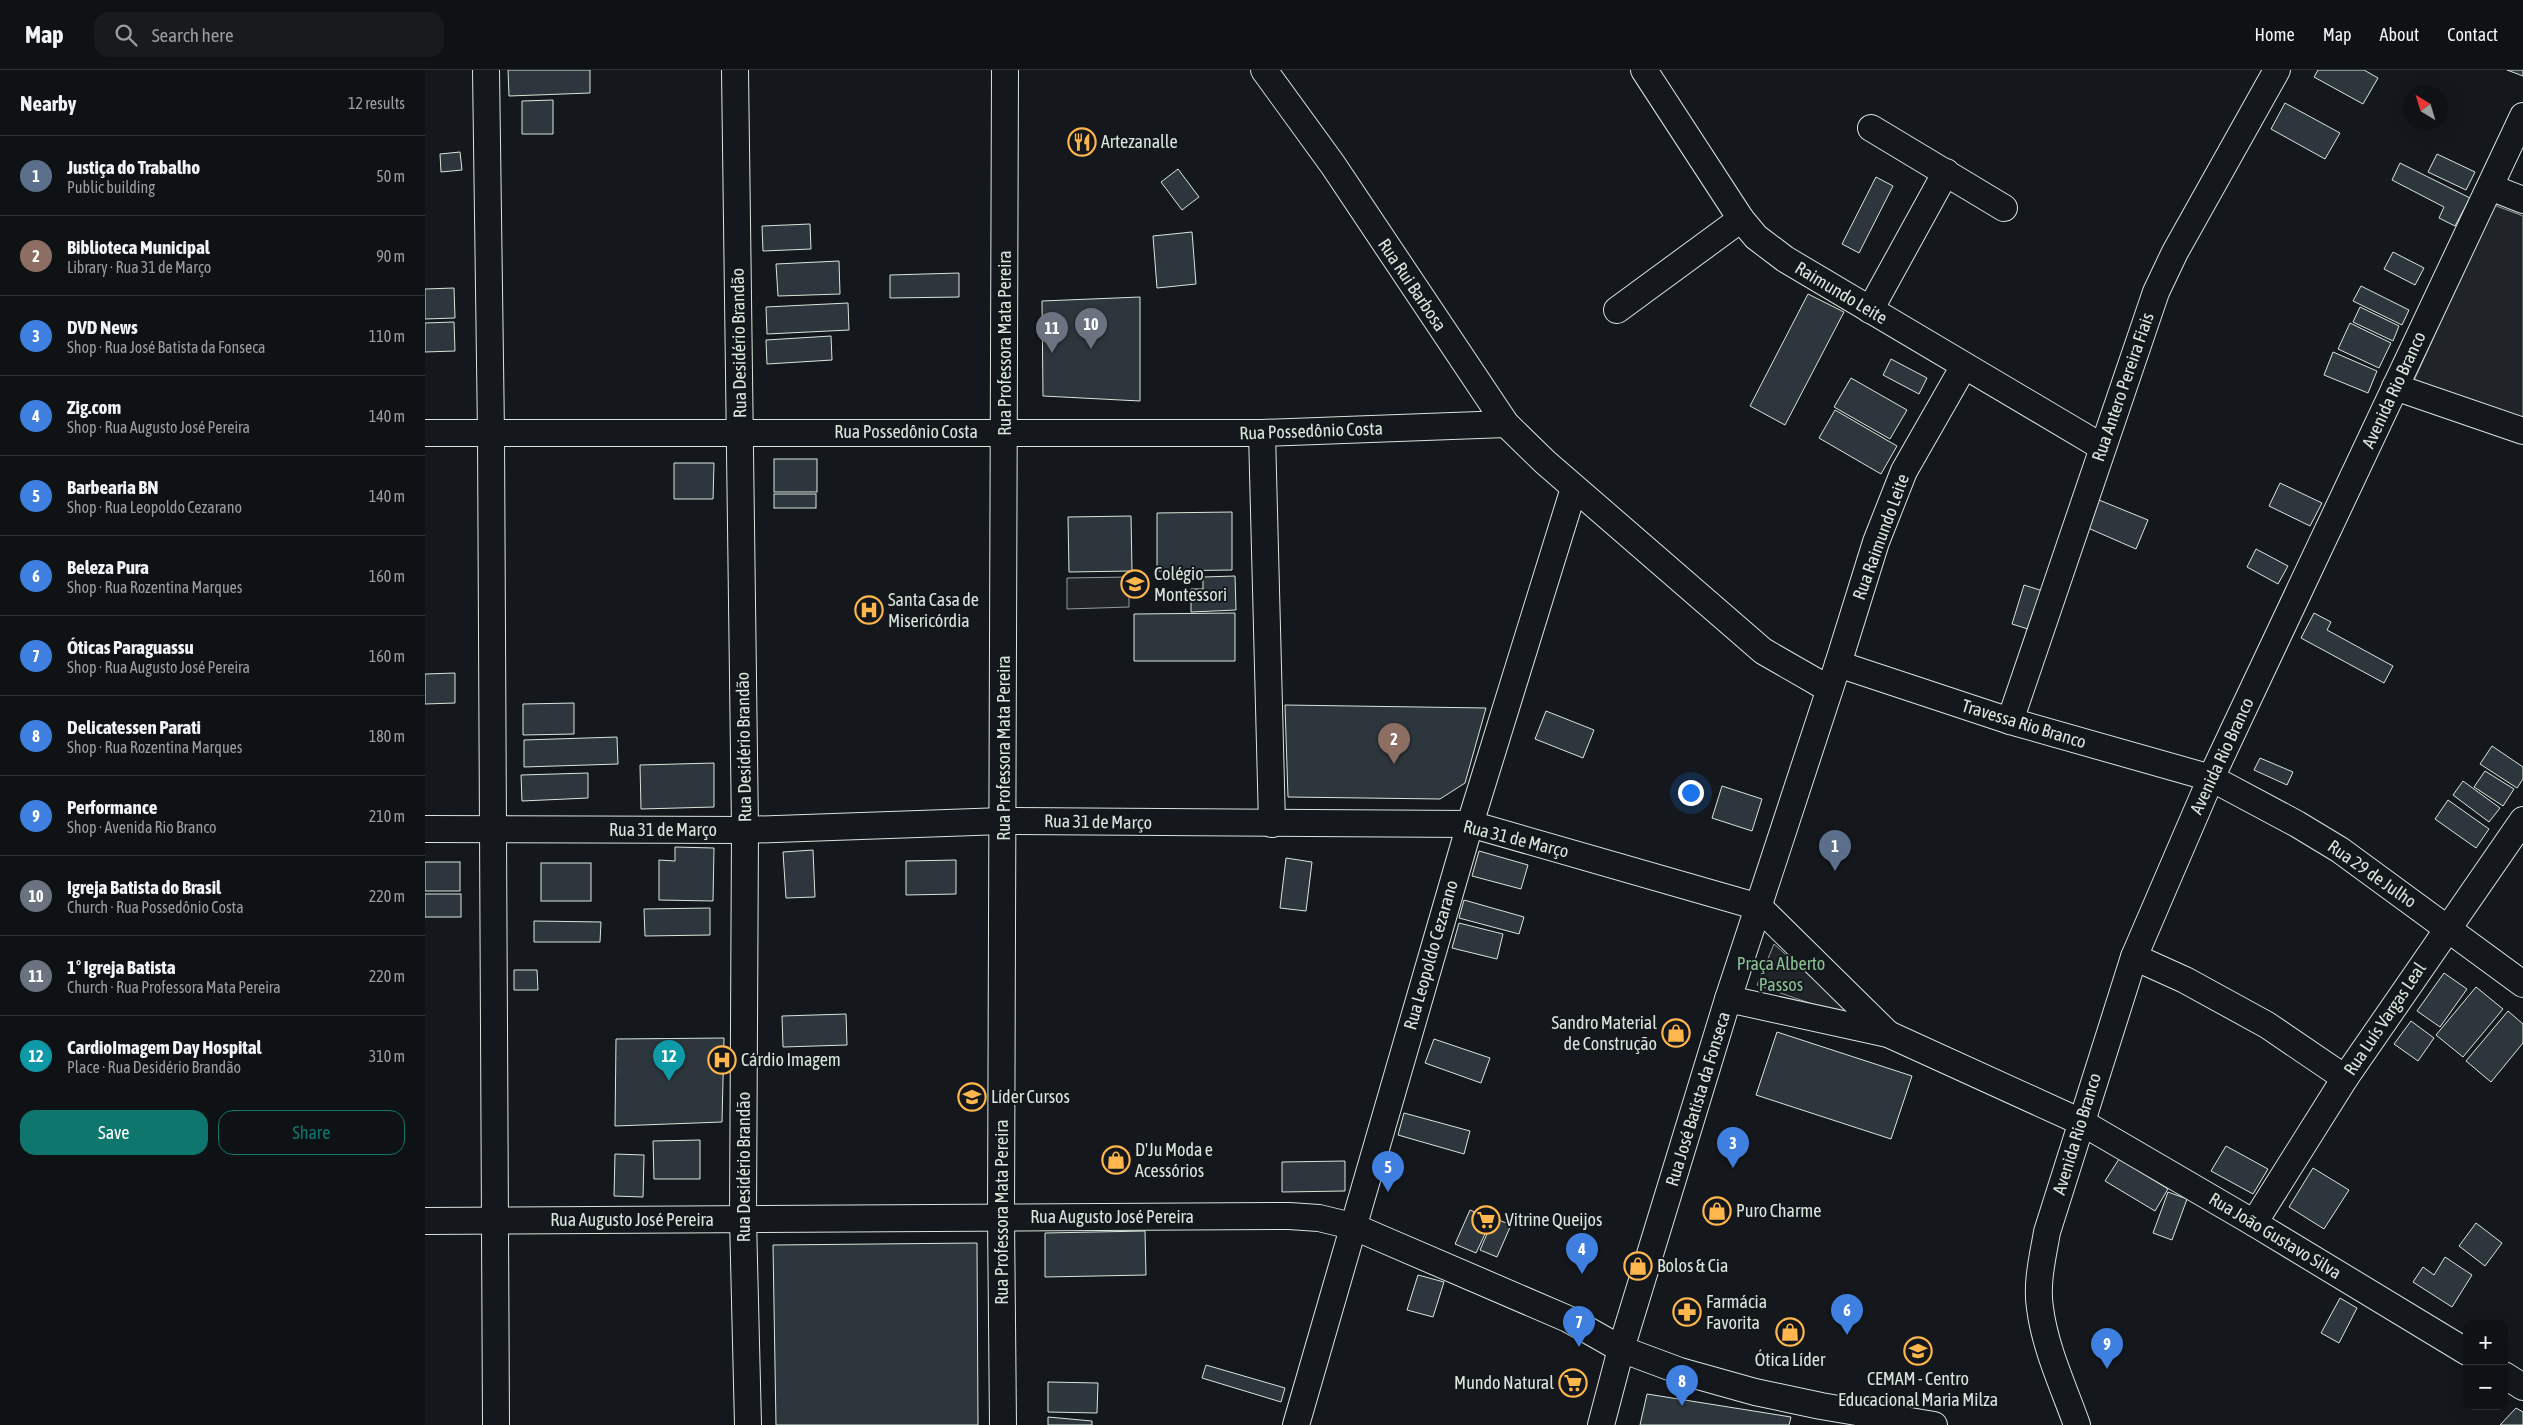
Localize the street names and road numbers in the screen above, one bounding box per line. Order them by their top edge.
street label: Rua Rui Barbosa [1374,235,1451,335]
street label: Rua Professora Mata Pereira [994,250,1015,436]
street label: Raimundo Leite [1791,257,1891,328]
street label: Rua Desidério Brandão [727,268,750,418]
street label: Rua Antero Pereira Fiais [2087,310,2158,464]
street label: Avenida Rio Branco [2357,328,2430,451]
street label: Rua Possedônio Costa [1239,417,1383,444]
street label: Rua Possedônio Costa [834,421,978,442]
street label: Rua Raimundo Leite [1848,471,1913,603]
street label: Rua Professora Mata Pereira [993,655,1014,841]
street label: Rua Desidério Brandão [732,672,755,822]
street label: Avenida Rio Branco [2185,694,2258,817]
street label: Travessa Rio Branco [1959,695,2089,752]
street label: Rua 31 de Março [1044,810,1152,833]
street label: Rua 31 de Março [1461,815,1571,862]
street label: Rua 31 de Março [609,819,717,840]
street label: Rua 29 de Julho [2324,835,2421,912]
street label: Rua Leopoldo Cezarano [1399,878,1462,1032]
street label: Rua Luís Vargas Leal [2339,958,2430,1079]
street label: Rua José Batista da Fonseca [1661,1009,1734,1189]
street label: Avenida Rio Branco [2048,1070,2105,1197]
street label: Rua Desidério Brandão [733,1092,754,1242]
street label: Rua Professora Mata Pereira [991,1119,1012,1305]
street label: Rua João Gustavo Silva [2205,1188,2345,1283]
street label: Rua Augusto José Pereira [1030,1206,1194,1227]
street label: Rua Augusto José Pereira [550,1209,714,1230]

